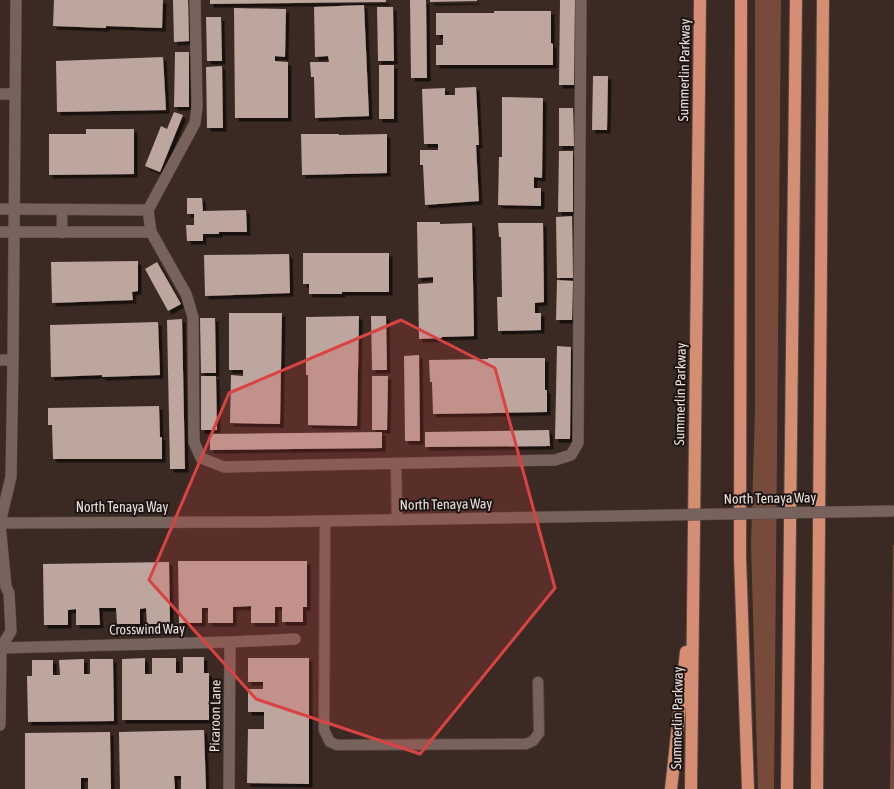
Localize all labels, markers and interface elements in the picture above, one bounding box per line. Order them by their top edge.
street label: Summerlin Parkway [675,18,693,122]
street label: Summerlin Parkway [671,342,689,446]
street label: North Tenaya Way [724,489,817,507]
street label: North Tenaya Way [400,495,493,513]
street label: North Tenaya Way [76,499,169,515]
street label: Crosswind Way [109,620,185,638]
street label: Summerlin Parkway [668,666,686,770]
street label: Picaroon Lane [206,680,224,752]

